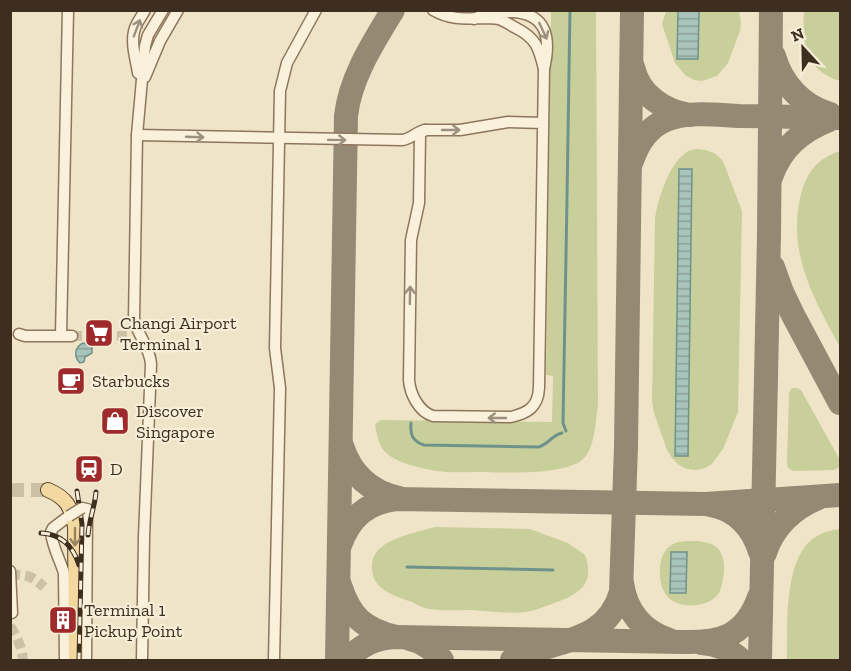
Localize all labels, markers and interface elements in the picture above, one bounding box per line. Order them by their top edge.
north arrow [773,18,833,78]
one-way arrow [132,19,143,38]
one-way arrow [538,22,549,40]
text: N [788,23,807,46]
one-way arrow [441,124,461,136]
one-way arrow [185,131,205,142]
one-way arrow [327,134,347,145]
one-way arrow [404,286,416,306]
place label: Changi Airport Terminal 1 [120,312,237,355]
supermarket icon: Changi Airport Terminal 1 [83,317,115,349]
cafe icon: Starbucks [55,365,87,397]
place label: Starbucks [92,370,170,392]
place label: Discover Singapore [136,400,215,443]
shop icon: Discover Singapore [99,405,131,437]
one-way arrow [488,412,508,424]
station icon: D [73,453,105,485]
place label: D [110,458,123,480]
one-way arrow [69,526,81,546]
place label: Terminal 1 Pickup Point [84,599,183,642]
building icon: Terminal 1 Pickup Point [47,604,79,636]

